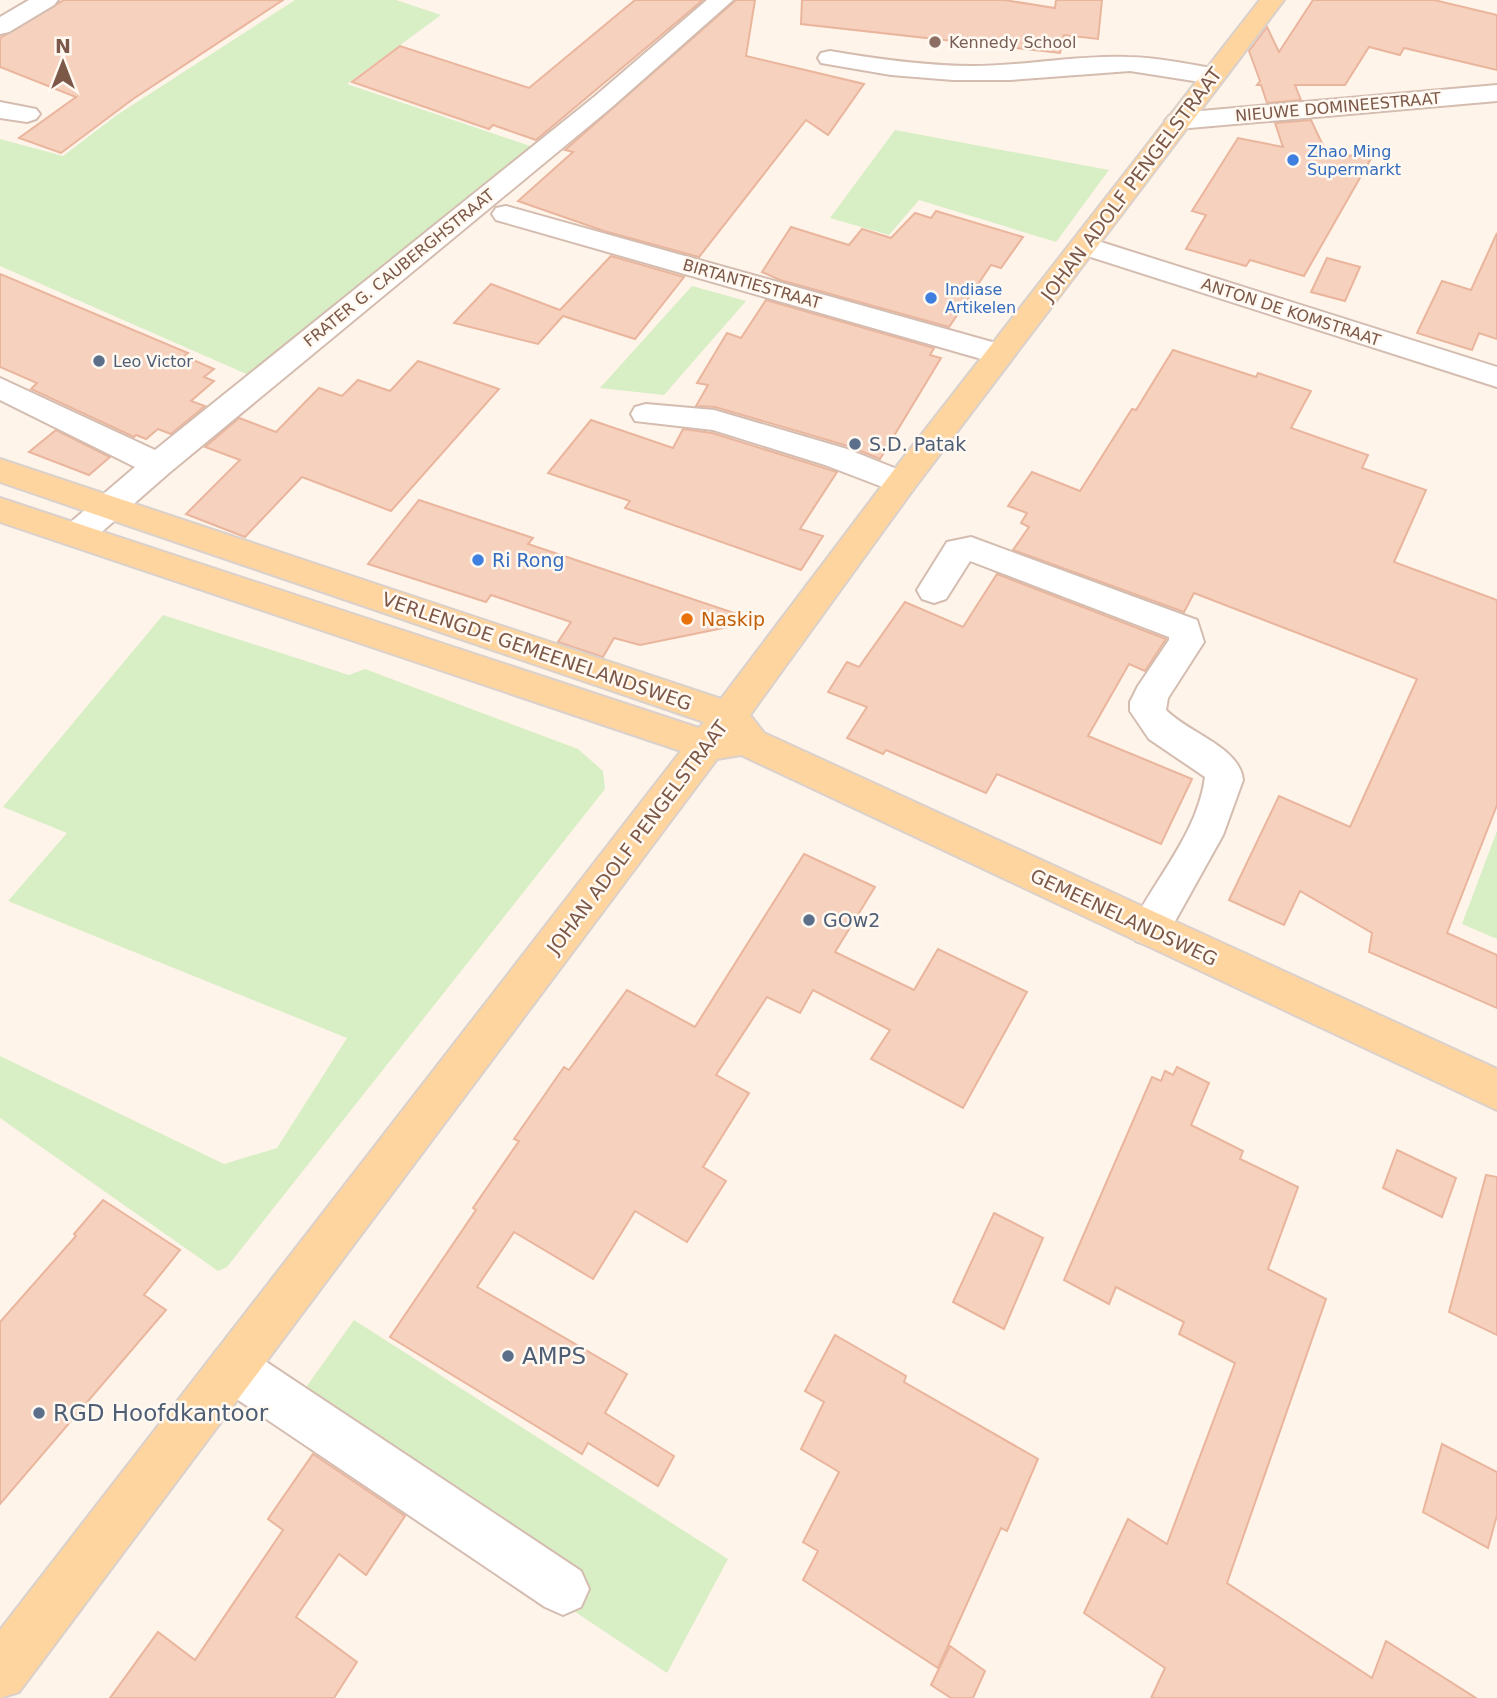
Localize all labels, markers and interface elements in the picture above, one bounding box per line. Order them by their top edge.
north arrow [28,28,98,98]
place label: Kennedy School [949,33,1077,52]
marker: Kennedy School [927,34,943,50]
text: N [55,35,71,57]
street label: JOHAN ADOLF PENGELSTRAAT [1036,63,1226,306]
street label: NIEUWE DOMINEESTRAAT [1234,89,1442,125]
place label: Zhao Ming Supermarkt [1307,142,1401,179]
marker: Zhao Ming Supermarkt [1285,152,1301,168]
street label: FRATER G. CAUBERGHSTRAAT [300,185,498,351]
street label: BIRTANTIESTRAAT [681,255,824,313]
street label: ANTON DE KOMSTRAAT [1199,274,1383,350]
place label: Indiase Artikelen [945,280,1016,317]
marker: Indiase Artikelen [923,290,939,306]
place label: Leo Victor [113,352,193,371]
marker: Leo Victor [91,353,107,369]
place label: S.D. Patak [869,433,966,455]
marker: S.D. Patak [847,436,863,452]
place label: Ri Rong [492,549,565,571]
marker: Ri Rong [470,552,486,568]
street label: VERLENGDE GEMEENELANDSWEG [379,587,695,715]
place label: Naskip [701,608,765,630]
marker: Naskip [679,611,695,627]
street label: JOHAN ADOLF PENGELSTRAAT [542,716,732,959]
street label: GEMEENELANDSWEG [1027,864,1221,970]
place label: GOw2 [823,909,880,931]
marker: GOw2 [801,912,817,928]
place label: AMPS [522,1343,586,1369]
marker: AMPS [500,1348,516,1364]
place label: RGD Hoofdkantoor [53,1400,269,1426]
marker: RGD Hoofdkantoor [31,1405,47,1421]

